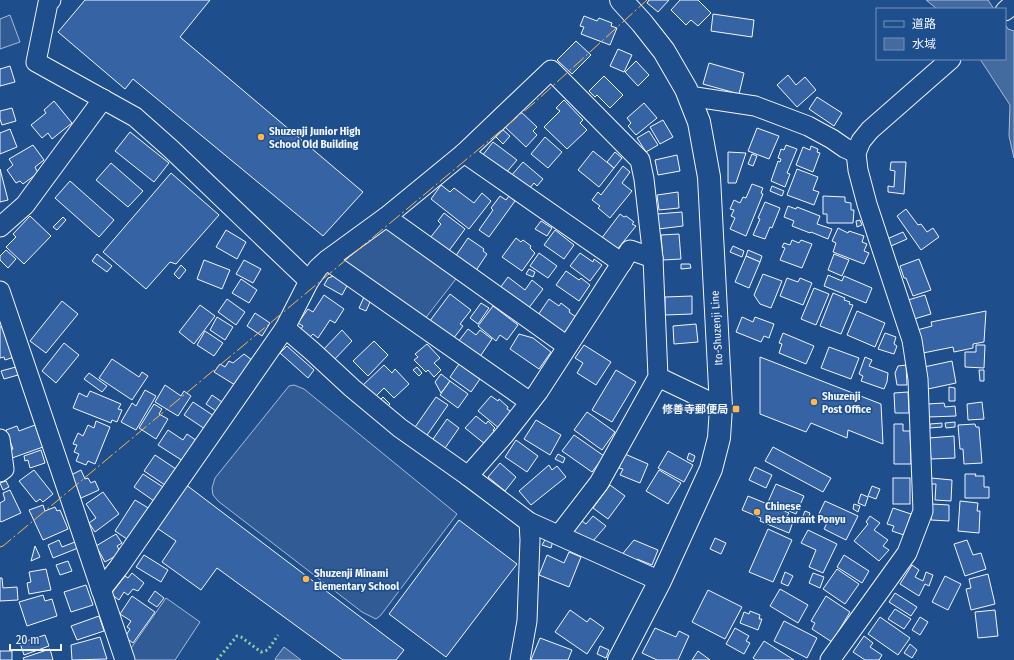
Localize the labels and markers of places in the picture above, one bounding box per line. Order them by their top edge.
place label: Shuzenji Junior High School Old Building [269,125,361,151]
marker: Shuzenji Junior High School Old Building [256,132,266,142]
place label: Shuzenji Post Office [822,390,872,416]
marker: Shuzenji Post Office [809,397,819,407]
place label: 修善寺郵便局 [662,403,728,416]
marker: 修善寺郵便局 [731,404,741,414]
place label: Chinese Restaurant Ponyu [765,500,846,526]
marker: Chinese Restaurant Ponyu [752,507,762,517]
place label: Shuzenji Minami Elementary School [314,567,400,593]
marker: Shuzenji Minami Elementary School [301,574,311,584]

